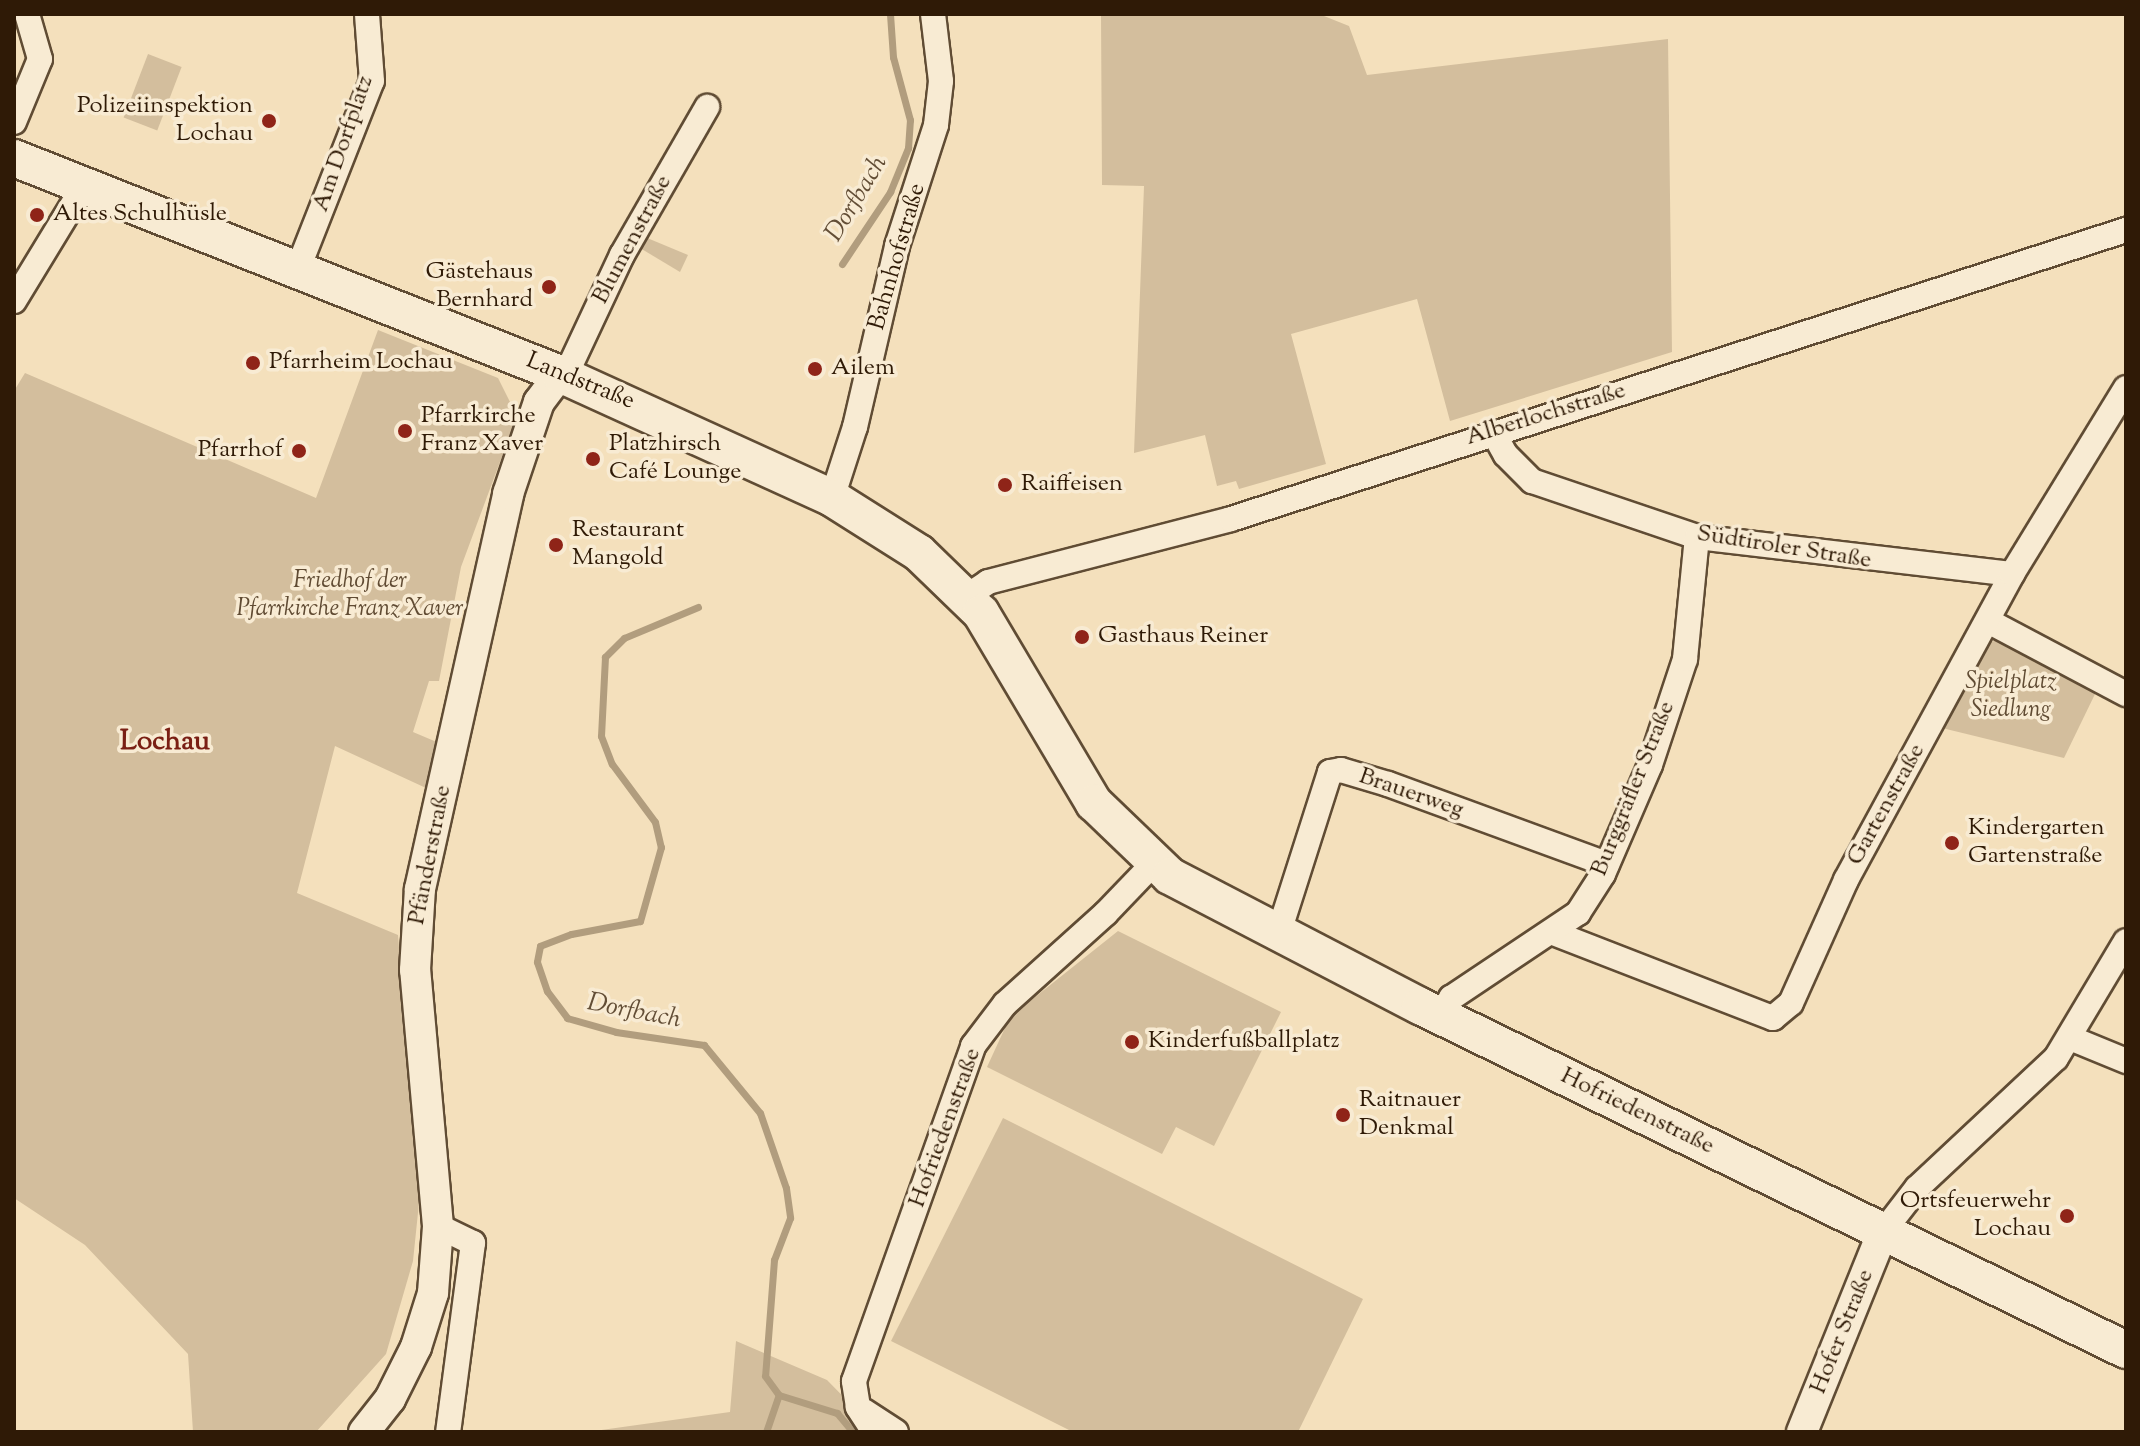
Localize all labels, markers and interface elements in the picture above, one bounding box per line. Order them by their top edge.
street label: Am Dorfplatz [307,72,381,216]
place label: Polizeiinspektion Lochau [77,93,253,149]
marker: Polizeiinspektion Lochau [260,112,278,130]
water label: Dorfbach [819,150,895,248]
street label: Blumenstraße [587,171,679,309]
street label: Bahnhofstraße [863,180,933,334]
place label: Altes Schulhüsle [53,201,227,229]
marker: Altes Schulhüsle [28,206,46,224]
place label: Gästehaus Bernhard [426,259,533,315]
marker: Gästehaus Bernhard [540,278,558,296]
street label: Landstraße [521,347,639,417]
place label: Pfarrheim Lochau [269,349,453,377]
marker: Pfarrheim Lochau [244,354,262,372]
place label: Ailem [831,355,895,383]
marker: Ailem [806,360,824,378]
street label: Alberlochstraße [1463,377,1629,453]
place label: Pfarrkirche Franz Xaver [421,403,543,459]
marker: Pfarrkirche Franz Xaver [396,422,414,440]
place label: Platzhirsch Café Lounge [609,431,741,487]
place label: Pfarrhof [198,437,283,465]
marker: Pfarrhof [290,442,308,460]
marker: Platzhirsch Café Lounge [584,450,602,468]
place label: Raiffeisen [1021,471,1123,499]
marker: Raiffeisen [996,476,1014,494]
place label: Restaurant Mangold [572,517,684,573]
street label: Südtiroler Straße [1695,520,1873,576]
marker: Restaurant Mangold [547,536,565,554]
park label: Friedhof der Pfarrkirche Franz Xaver [236,568,464,624]
place label: Gasthaus Reiner [1098,623,1268,651]
marker: Gasthaus Reiner [1073,628,1091,646]
park label: Spielplatz Siedlung [1965,669,2057,725]
street label: Burggräfler Straße [1586,697,1682,881]
district label: Lochau [120,725,210,759]
street label: Gartenstraße [1842,739,1932,871]
street label: Brauerweg [1355,763,1467,825]
street label: Pfänderstraße [403,783,459,927]
place label: Kindergarten Gartenstraße [1968,815,2105,871]
marker: Kindergarten Gartenstraße [1943,834,1961,852]
water label: Dorfbach [584,988,684,1036]
place label: Kinderfußballplatz [1148,1028,1339,1056]
marker: Kinderfußballplatz [1123,1033,1141,1051]
street label: Hofriedenstraße [904,1044,988,1212]
street label: Hofriedenstraße [1555,1062,1719,1162]
place label: Raitnauer Denkmal [1359,1087,1461,1143]
marker: Raitnauer Denkmal [1334,1106,1352,1124]
place label: Ortsfeuerwehr Lochau [1900,1188,2051,1244]
marker: Ortsfeuerwehr Lochau [2058,1207,2076,1225]
street label: Hofer Straße [1805,1266,1881,1398]

